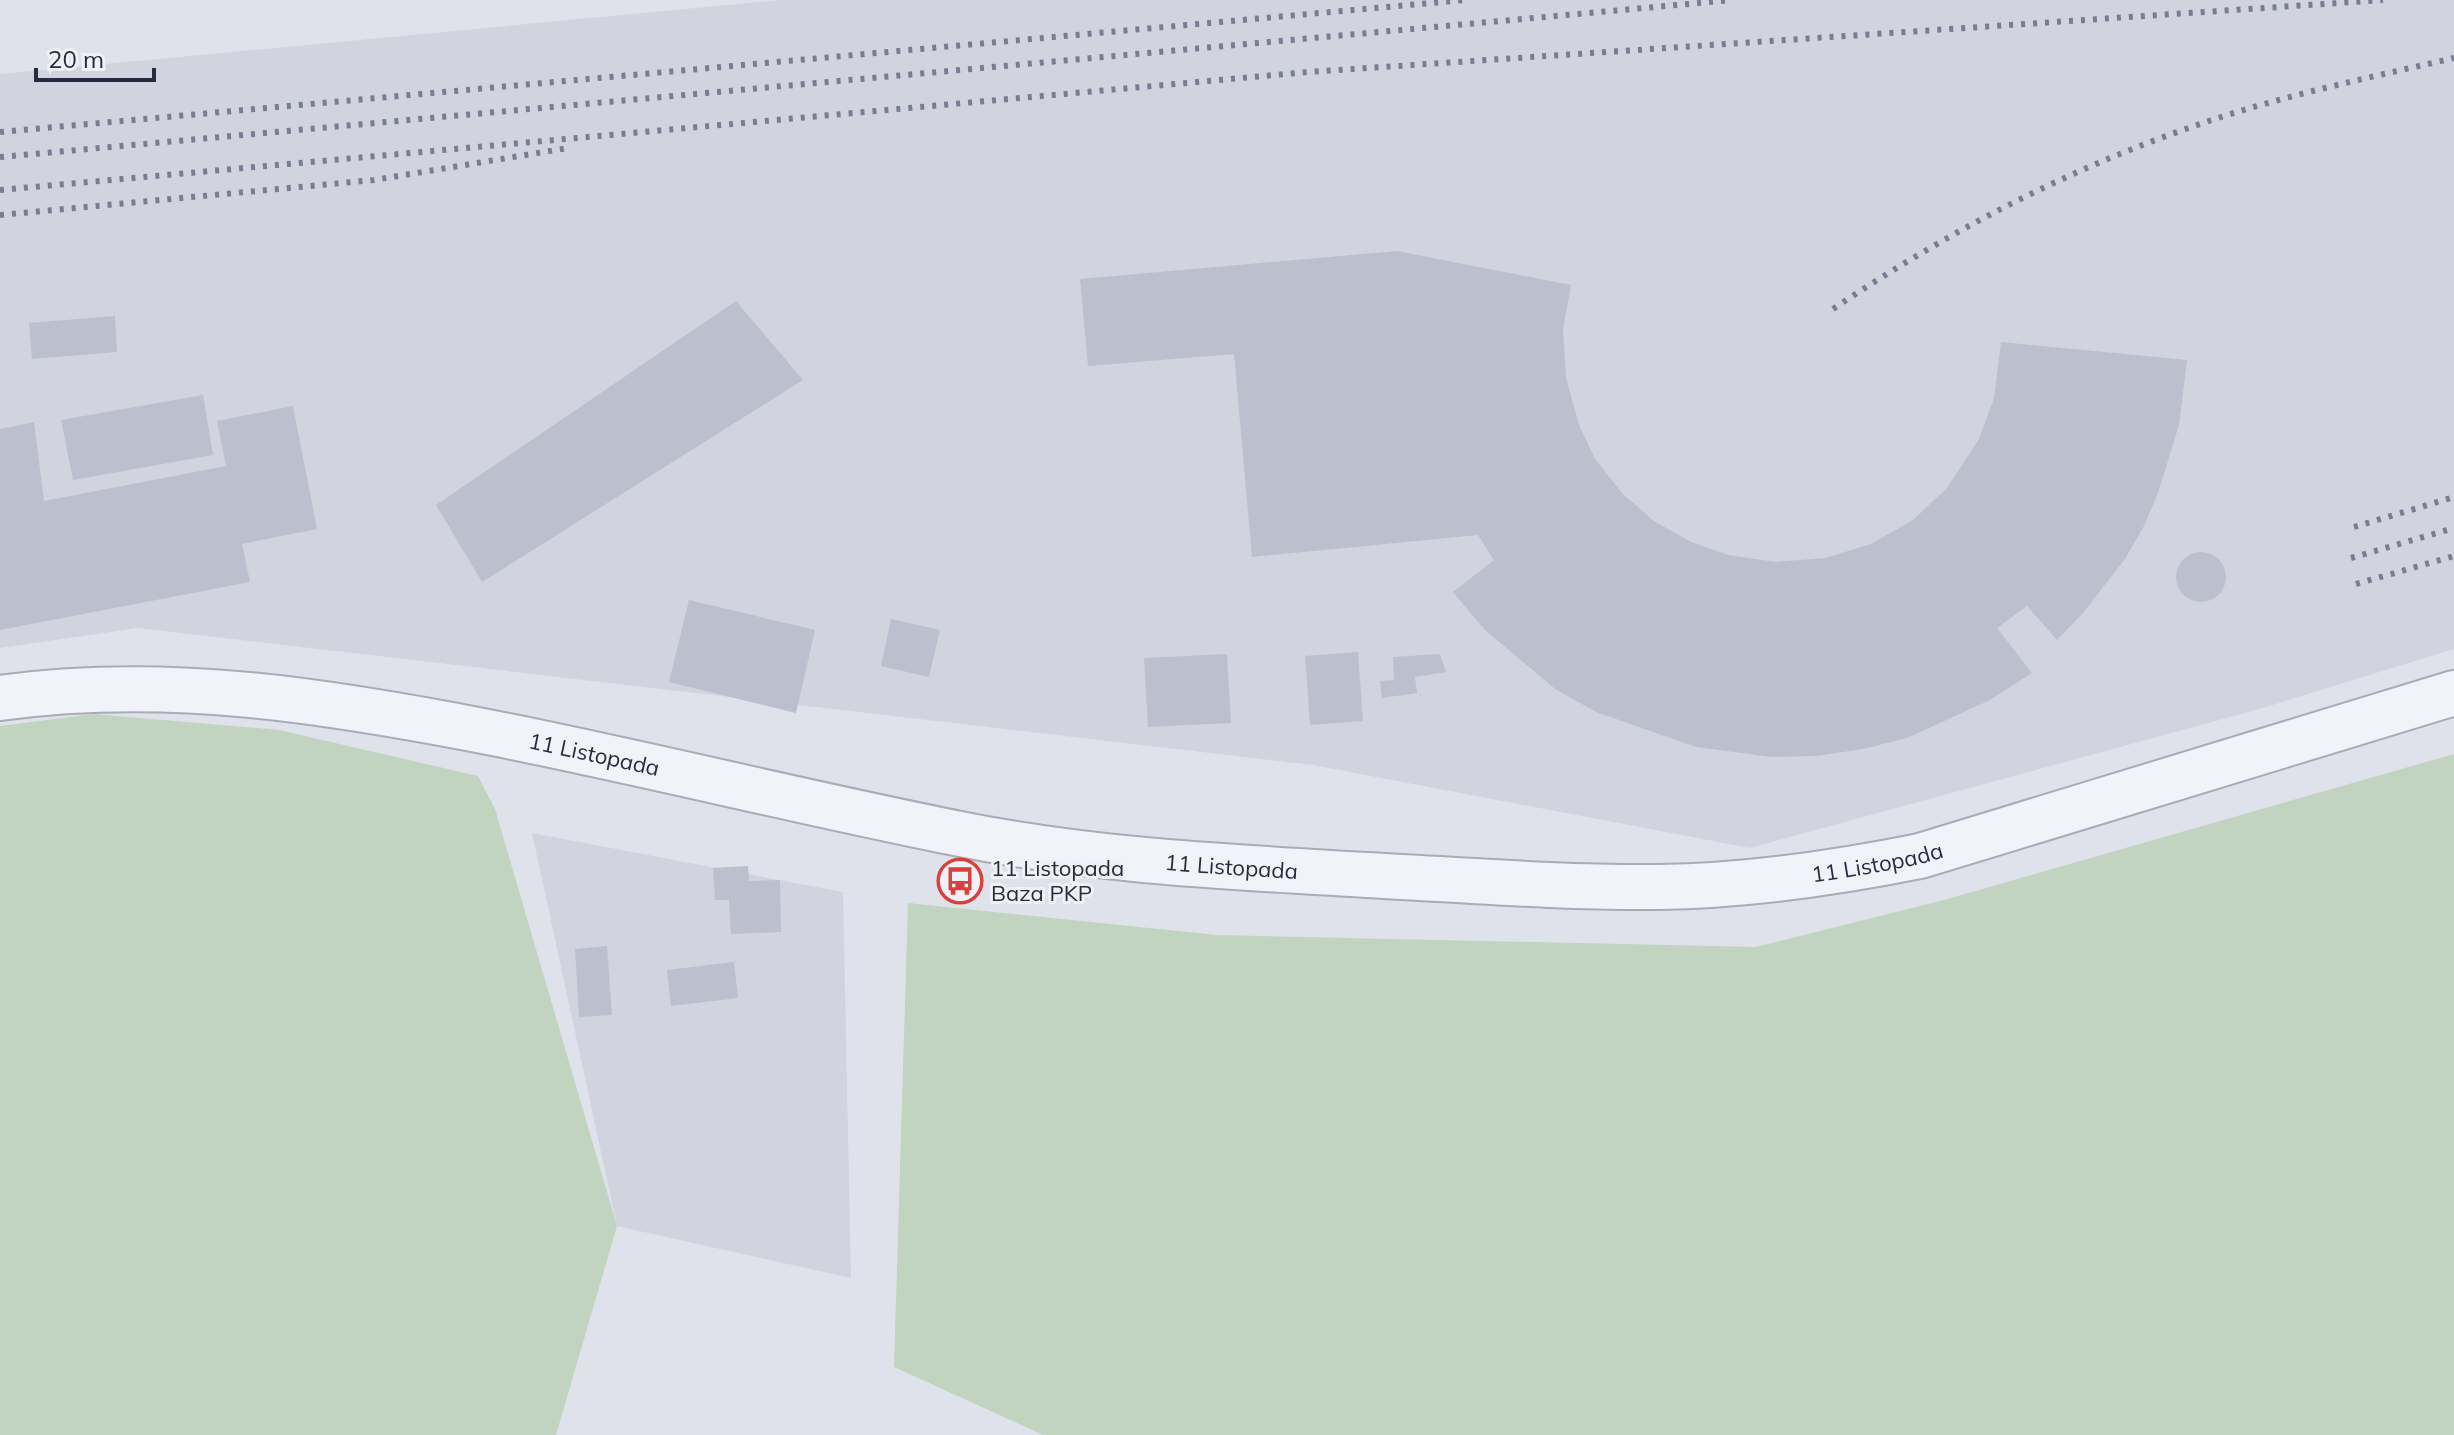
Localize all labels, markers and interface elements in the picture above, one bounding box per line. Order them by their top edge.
scale bar [36,32,154,82]
text: 20 m [48,44,104,74]
street label: 11 Listopada [526,727,662,782]
street label: 11 Listopada [1810,836,1946,889]
street label: 11 Listopada [1164,848,1299,885]
place label: 11 Listopada Baza PKP [991,854,1124,907]
bus stop icon: 11 Listopada Baza PKP [936,857,984,905]

